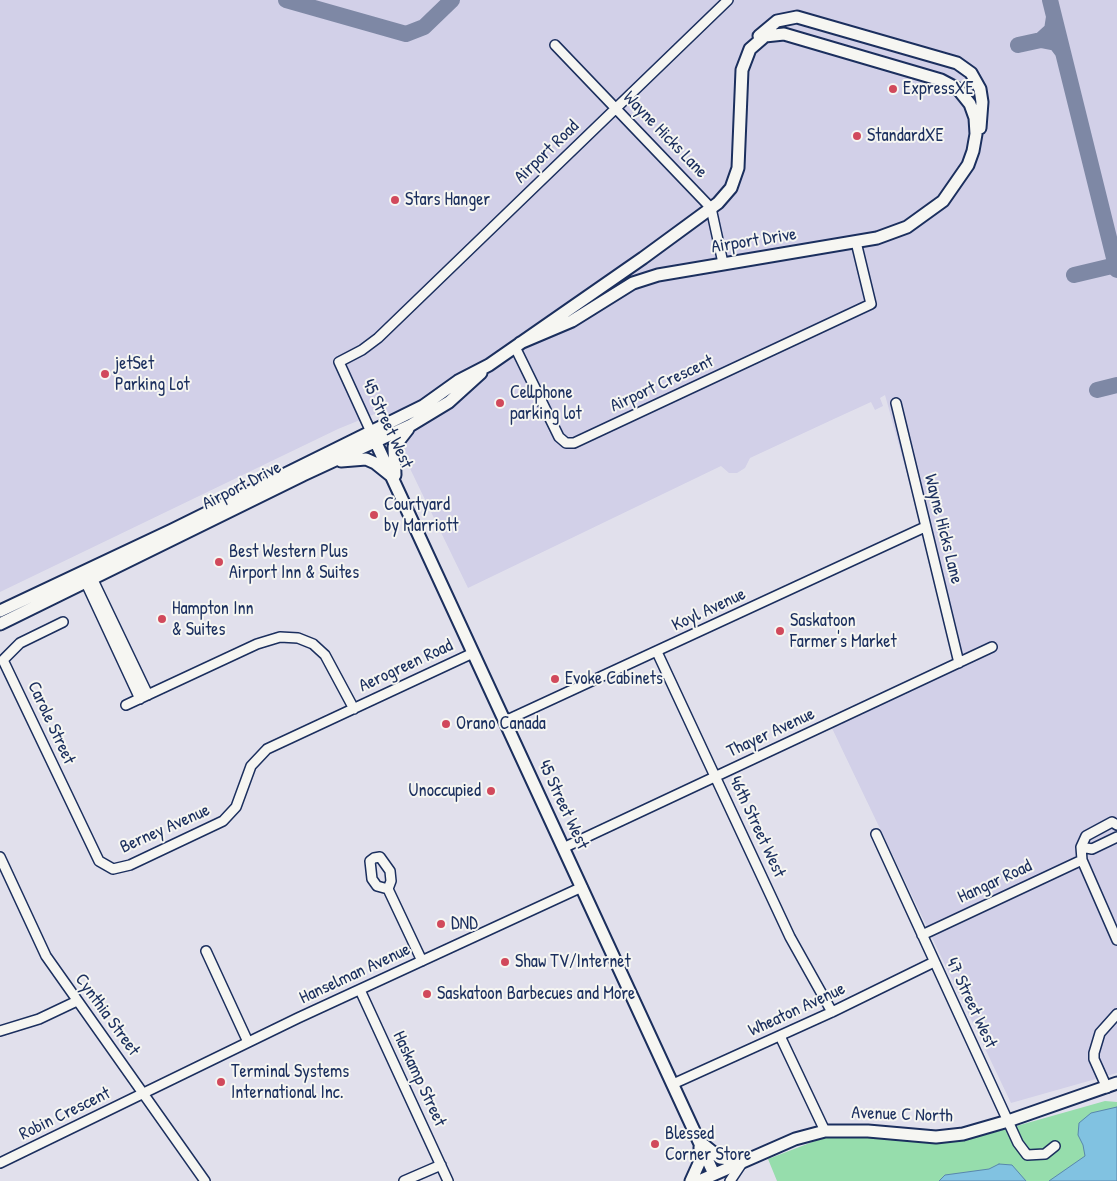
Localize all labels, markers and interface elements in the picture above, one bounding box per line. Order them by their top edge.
place label: ExpressXE [903,78,973,100]
marker: ExpressXE [887,83,899,95]
street label: Wayne Hicks Lane [618,87,712,183]
street label: Airport Road [510,116,584,188]
place label: StandardXE [867,125,943,147]
marker: StandardXE [851,130,863,142]
place label: Stars Hanger [405,189,490,211]
marker: Stars Hanger [389,194,401,206]
street label: Airport Drive [710,224,798,258]
street label: Airport Crescent [607,351,717,417]
place label: jetSet Parking Lot [115,353,190,396]
marker: jetSet Parking Lot [99,368,111,380]
street label: 45 Street West [357,376,417,472]
place label: Cellphone parking lot [510,382,582,424]
marker: Cellphone parking lot [494,397,506,409]
street label: Airport Drive [199,457,285,515]
street label: Wayne Hicks Lane [919,472,967,586]
place label: Courtyard by Marriott [384,494,458,536]
marker: Courtyard by Marriott [368,509,380,521]
place label: Best Western Plus Airport Inn & Suites [229,541,359,584]
marker: Best Western Plus Airport Inn & Suites [213,556,225,568]
street label: Koyl Avenue [669,584,749,636]
place label: Hampton Inn & Suites [172,598,254,640]
place label: Saskatoon Farmer's Market [790,610,897,652]
marker: Hampton Inn & Suites [156,613,168,625]
marker: Saskatoon Farmer's Market [774,625,786,637]
street label: Aerogreen Road [356,635,456,697]
place label: Evoke Cabinets [565,668,663,690]
marker: Evoke Cabinets [549,673,561,685]
street label: Carole Street [22,678,80,768]
street label: Thayer Avenue [724,703,818,763]
place label: Orano Canada [456,713,546,735]
marker: Orano Canada [440,718,452,730]
street label: 45 Street West [533,757,593,853]
street label: 46th Street West [724,773,790,881]
place label: Unoccupied [409,780,481,802]
marker: Unoccupied [485,785,497,797]
street label: Berney Avenue [117,800,213,858]
street label: Hangar Road [955,855,1035,909]
place label: DND [451,913,478,935]
marker: DND [435,918,447,930]
street label: Hanselman Avenue [296,939,414,1009]
place label: Shaw TV/Internet [515,951,631,973]
street label: 47 Street West [941,954,1001,1052]
marker: Shaw TV/Internet [499,956,511,968]
street label: Cynthia Street [70,970,144,1060]
street label: Wheaton Avenue [745,978,849,1042]
place label: Saskatoon Barbecues and More [437,983,635,1005]
marker: Saskatoon Barbecues and More [421,988,433,1000]
street label: Haskamp Street [387,1028,451,1130]
place label: Terminal Systems International Inc. [231,1061,349,1104]
marker: Terminal Systems International Inc. [215,1076,227,1088]
street label: Robin Crescent [16,1083,114,1145]
street label: Avenue C North [851,1102,953,1128]
place label: Blessed Corner Store [665,1123,751,1166]
marker: Blessed Corner Store [649,1138,661,1150]

